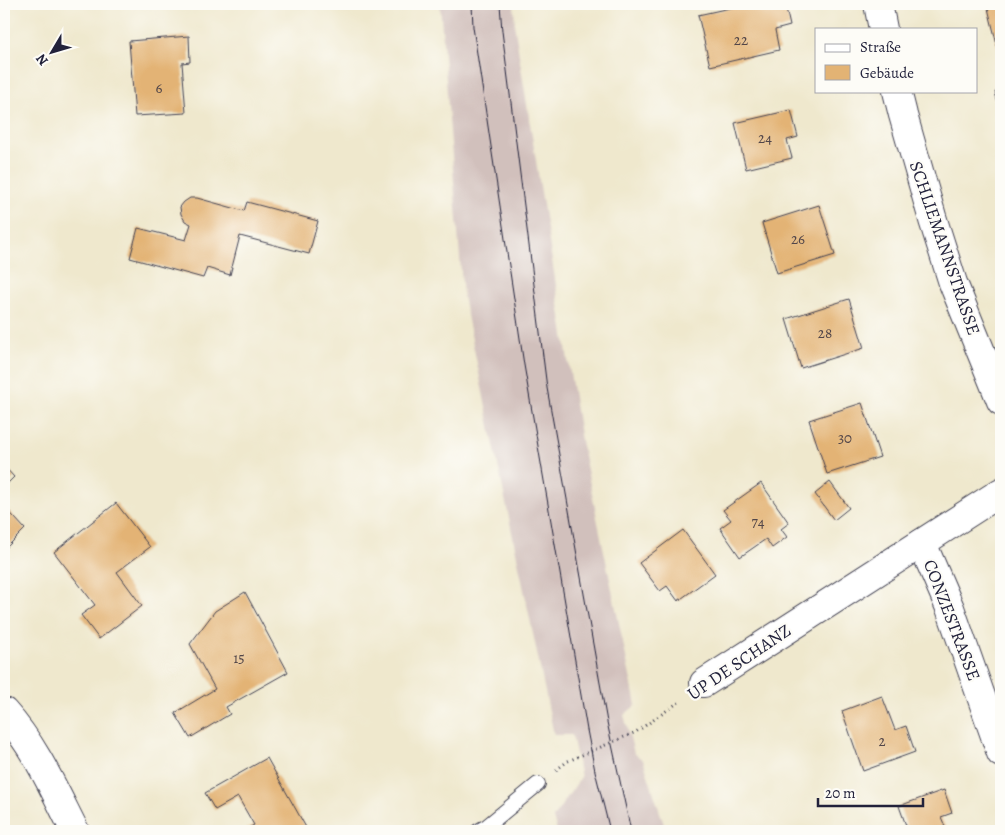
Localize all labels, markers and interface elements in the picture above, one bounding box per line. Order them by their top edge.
north arrow [28,28,78,78]
legend [815,28,978,92]
house number: 22 [734,30,748,50]
text: Straße [860,37,901,57]
text: N [32,50,53,70]
text: Gebäude [860,63,914,83]
house number: 6 [156,78,163,98]
house number: 24 [758,128,772,148]
street label: SCHLIEMANNSTRASSE [904,158,986,338]
house number: 26 [791,229,805,249]
house number: 28 [818,323,832,343]
house number: 30 [838,428,852,448]
house number: 74 [751,512,765,532]
street label: CONZESTRASSE [918,556,986,684]
street label: UP DE SCHANZ [682,618,796,706]
house number: 15 [233,648,245,668]
house number: 2 [878,731,886,751]
scale bar [818,775,922,807]
text: 20 m [825,783,856,803]

